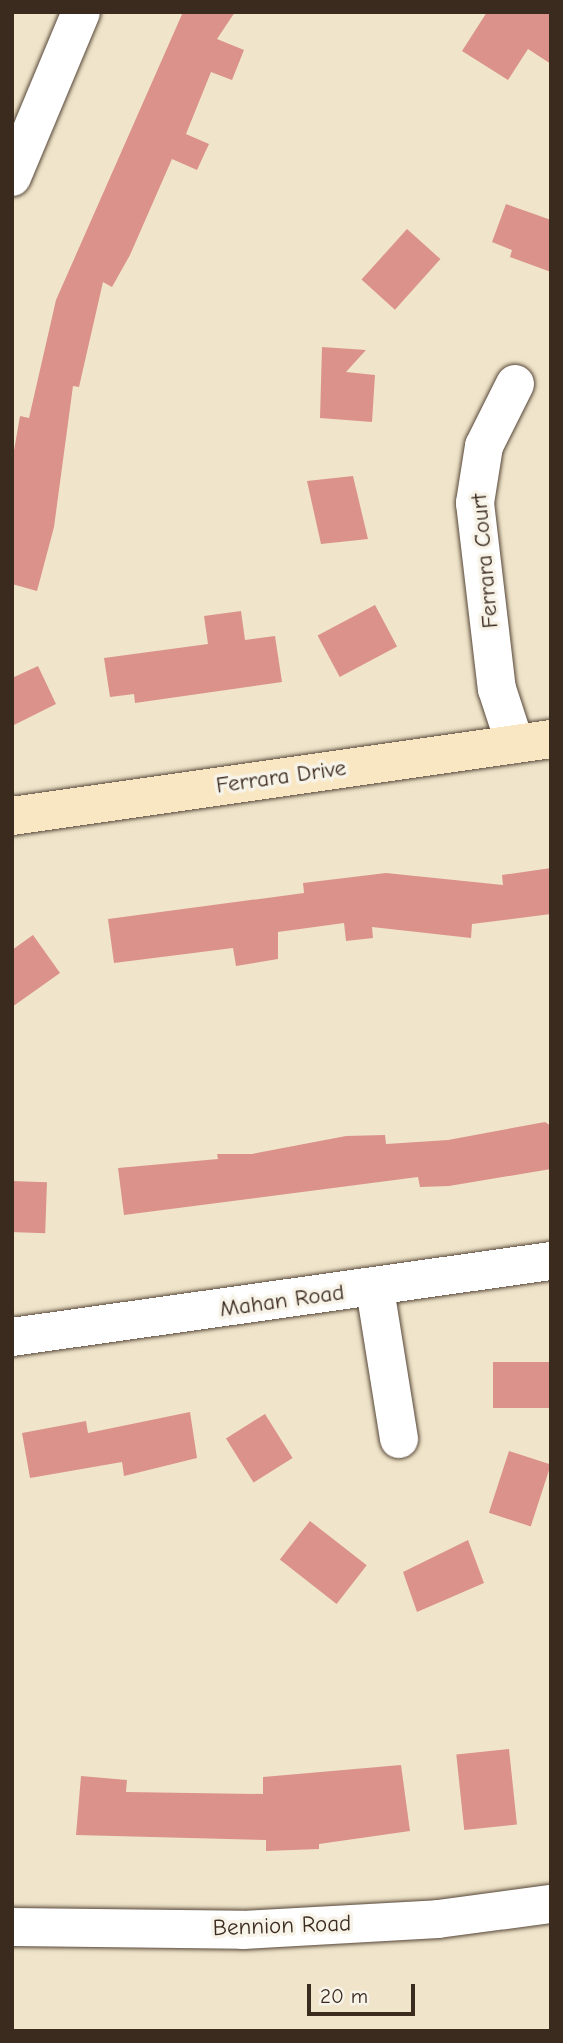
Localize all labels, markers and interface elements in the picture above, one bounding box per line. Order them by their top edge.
street label: Ferrara Court [465,492,505,630]
street label: Ferrara Drive [214,754,348,800]
street label: Mahan Road [218,1279,346,1323]
street label: Bennion Road [212,1910,352,1942]
scale bar [311,1969,420,2013]
text: 20 m [320,1984,368,2008]

